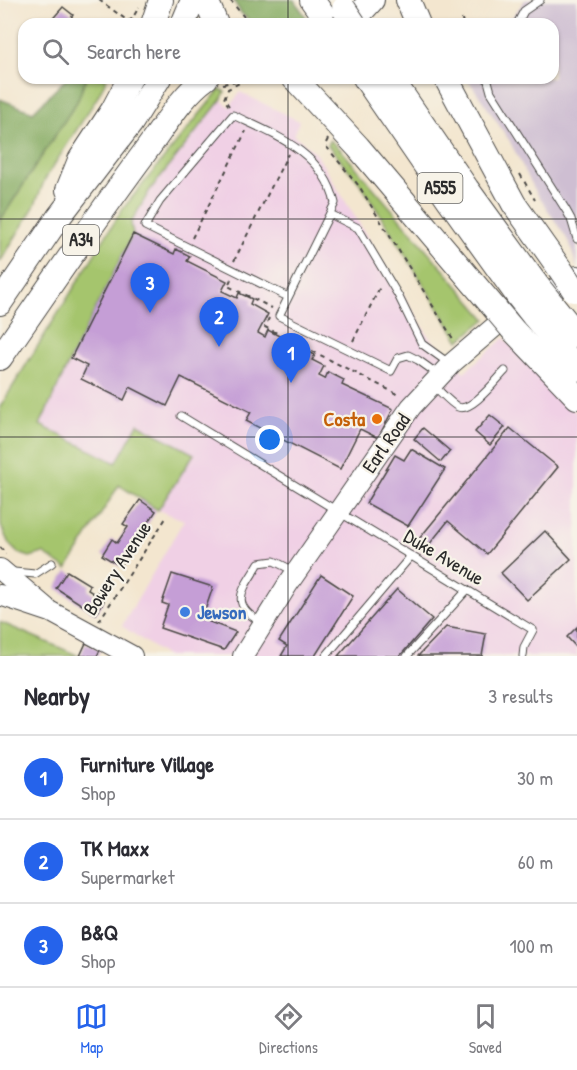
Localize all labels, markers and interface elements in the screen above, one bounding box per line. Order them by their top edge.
search box [18,18,559,84]
icon: search [39,35,72,68]
text: Search here [87,36,181,66]
road number: A555 [418,173,462,203]
road number: A34 [63,225,99,255]
pin: 3 [130,264,170,313]
pin: 2 [200,298,238,347]
pin: 1 [272,334,310,383]
place label: Costa [324,405,365,432]
street label: Earl Road [355,407,416,478]
marker: Costa [370,412,384,426]
your location [255,425,284,454]
street label: Bowery Avenue [76,516,157,620]
street label: Duke Avenue [399,522,489,591]
place label: Jewson [197,598,246,625]
marker: Jewson [178,605,192,619]
text: Nearby [24,678,90,713]
text: 3 results [488,682,553,709]
text: Furniture Village [81,749,214,779]
text: 1 [40,764,47,791]
text: 30 m [517,764,553,791]
text: Shop [81,779,115,806]
text: TK Maxx [81,833,149,863]
text: 2 [39,848,48,875]
text: 60 m [518,848,553,875]
text: Supermarket [81,863,175,890]
text: B&Q [81,917,118,947]
text: 3 [39,932,48,959]
text: 100 m [510,932,553,959]
text: Shop [81,947,115,974]
tab: Map [75,1000,108,1058]
tab: Directions [259,1000,318,1058]
tab: Saved [469,1000,502,1058]

